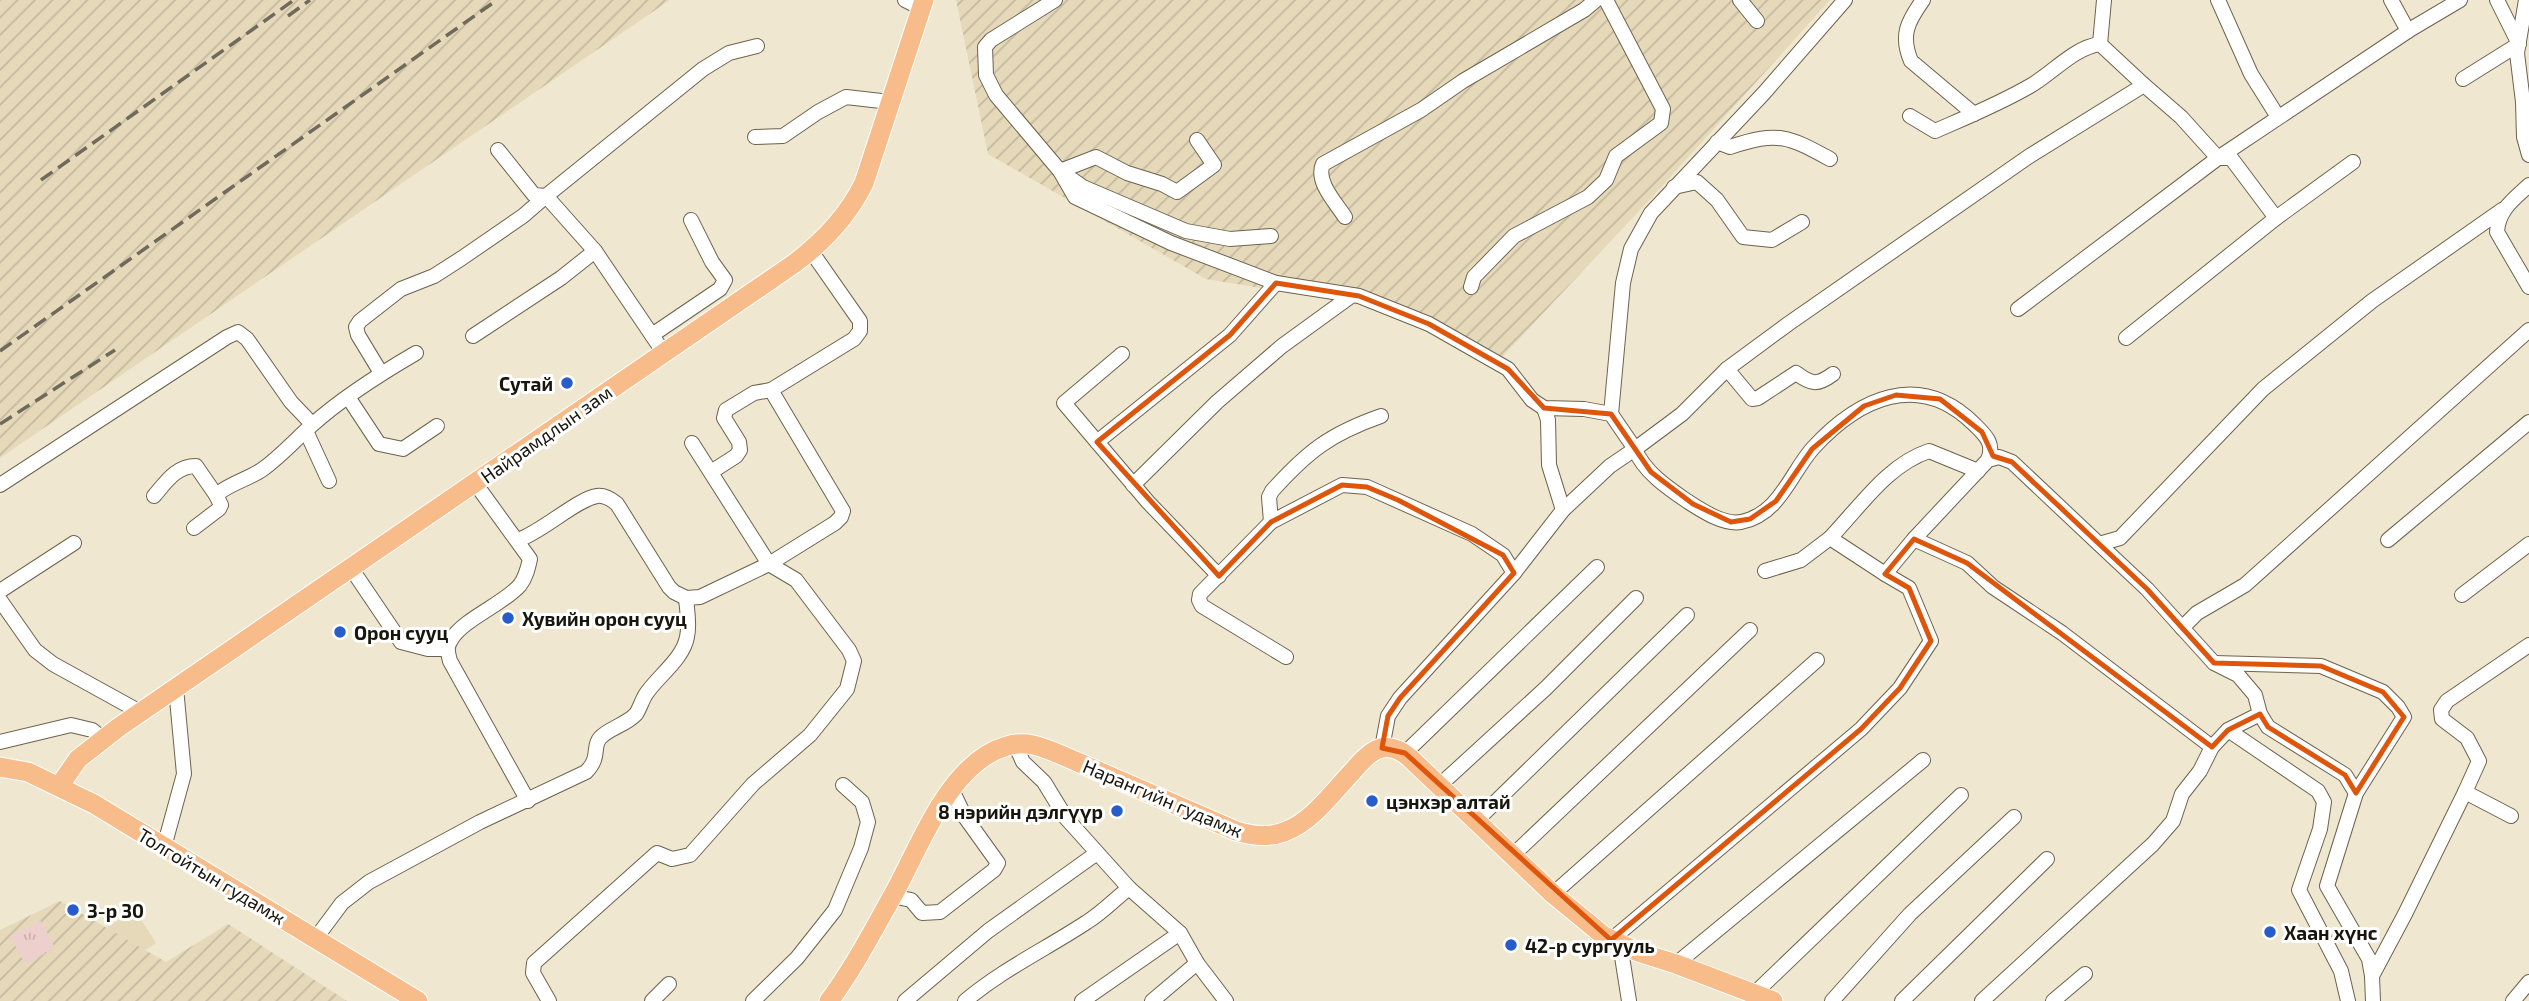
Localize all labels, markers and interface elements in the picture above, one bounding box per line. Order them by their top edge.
place label: Сутай [499,372,553,395]
marker: Сутай [559,375,575,391]
street label: Найрамдлын зам [476,380,616,488]
place label: Хувийн орон сууц [522,607,687,630]
marker: Хувийн орон сууц [500,610,516,626]
place label: Орон сууц [354,621,449,644]
marker: Орон сууц [332,624,348,640]
street label: Нарангийн гудамж [1079,754,1246,843]
place label: цэнхэр алтай [1386,790,1511,813]
marker: цэнхэр алтай [1364,793,1380,809]
place label: 8 нэрийн дэлгүүр [938,800,1103,823]
marker: 8 нэрийн дэлгүүр [1109,803,1125,819]
street label: Толгойтын гудамж [133,823,290,930]
place label: 3-р 30 [87,899,144,922]
marker: 3-р 30 [65,902,81,918]
place label: Хаан хүнс [2284,921,2378,944]
marker: Хаан хүнс [2262,924,2278,940]
place label: 42-p сургууль [1525,934,1655,957]
marker: 42-p сургууль [1503,937,1519,953]

